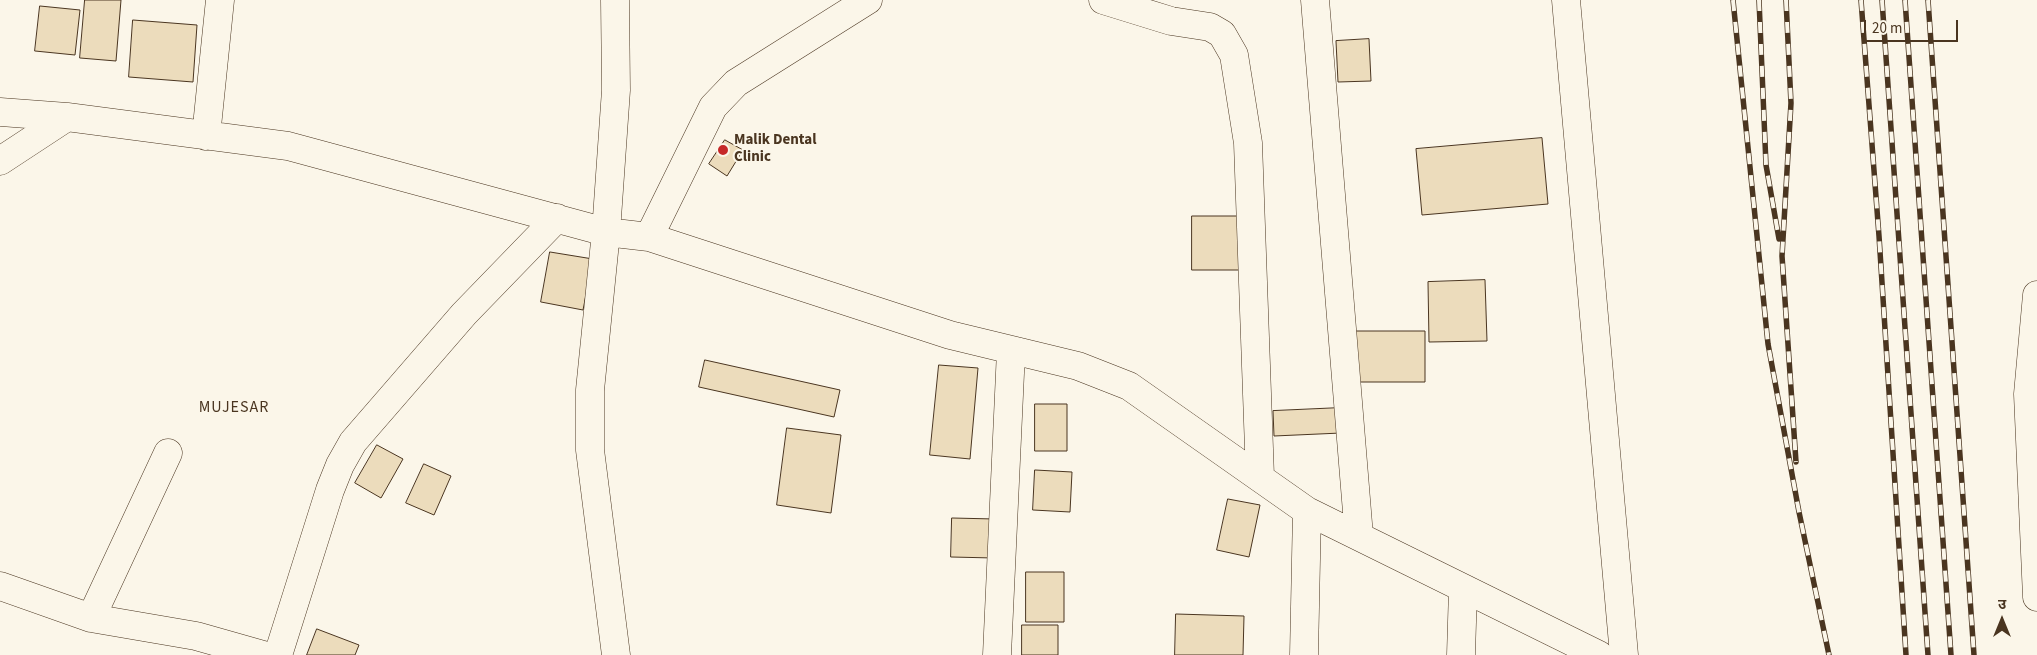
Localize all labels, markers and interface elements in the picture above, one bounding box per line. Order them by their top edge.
scale bar [1867,10,1961,42]
text: 20 m [1872,18,1902,39]
place label: Malik Dental Clinic [734,132,816,167]
marker: Malik Dental Clinic [716,143,730,157]
district label: MUJESAR [198,398,270,418]
north arrow [1977,595,2027,645]
text: उ [1998,595,2006,615]

